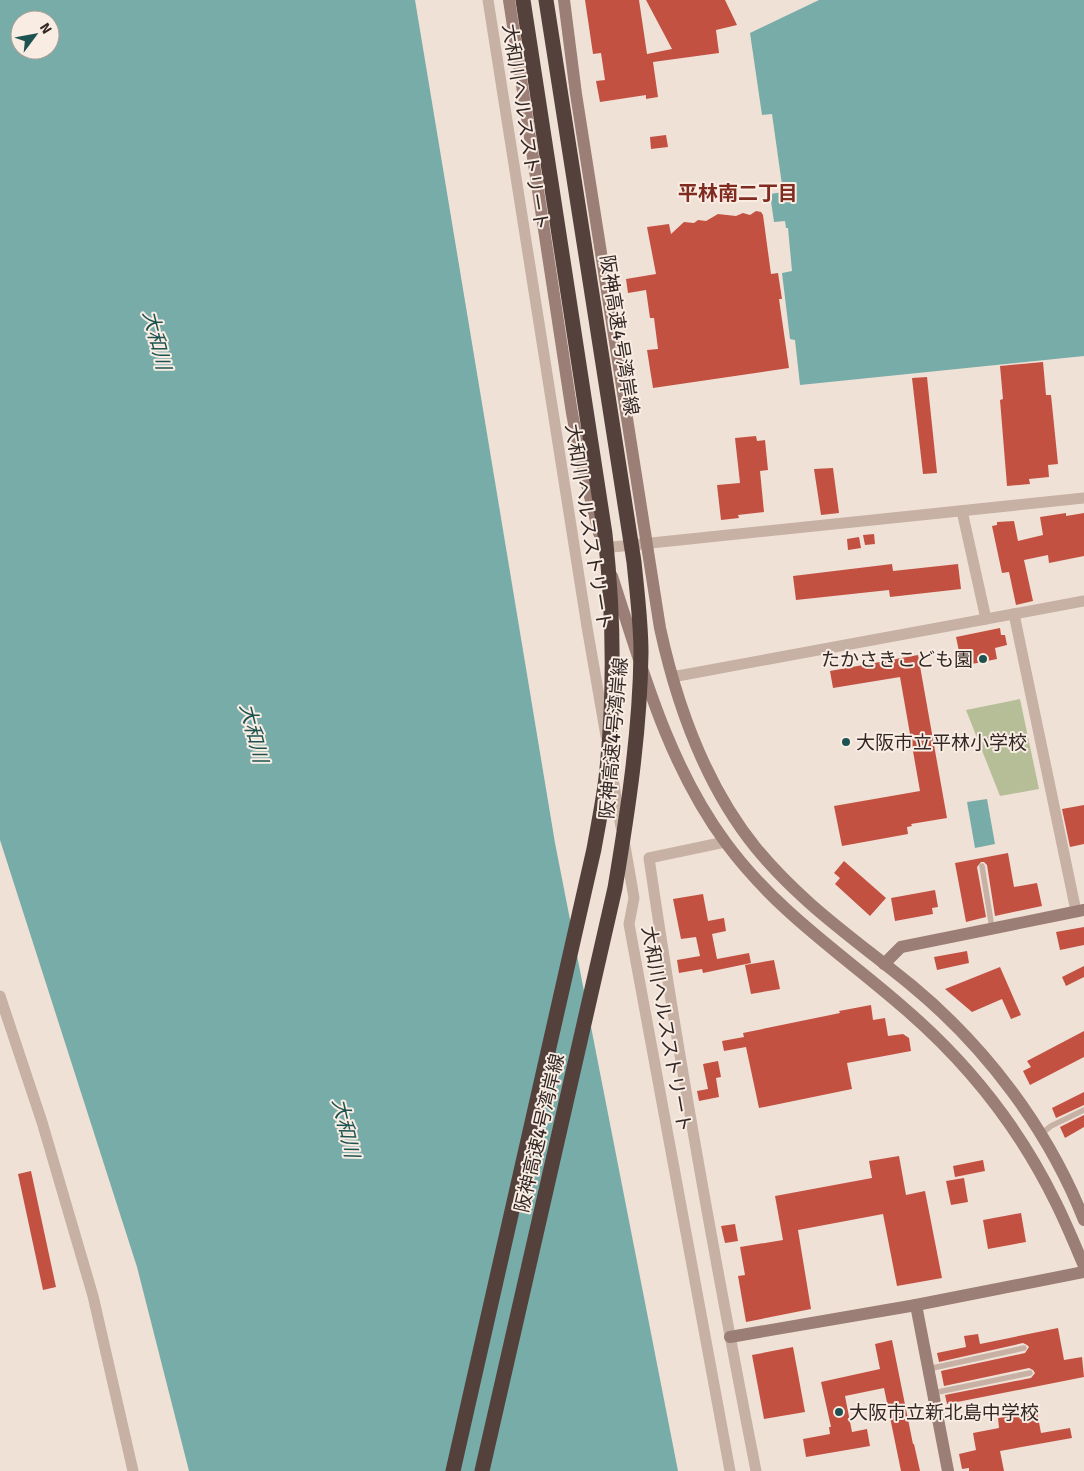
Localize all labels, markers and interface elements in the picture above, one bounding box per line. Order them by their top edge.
north arrow [10,10,60,60]
text: N [36,20,55,37]
street label: 大和川ヘルスストリート [497,22,553,232]
district label: 平林南二丁目 [678,181,798,206]
street label: 阪神高速4号湾岸線 [594,253,644,417]
water label: 大和川 [137,308,176,374]
street label: 大和川ヘルスストリート [560,422,616,632]
place label: たかさきこども園 [821,648,973,672]
marker: たかさきこども園 [977,653,989,665]
street label: 阪神高速4号湾岸線 [595,656,633,820]
water label: 大和川 [234,701,273,767]
place label: 大阪市立平林小学校 [856,731,1027,755]
marker: 大阪市立平林小学校 [840,736,852,748]
street label: 大和川ヘルスストリート [636,924,696,1134]
street label: 阪神高速4号湾岸線 [510,1051,570,1215]
water label: 大和川 [327,1096,365,1162]
place label: 大阪市立新北島中学校 [849,1401,1039,1425]
marker: 大阪市立新北島中学校 [833,1406,845,1418]

